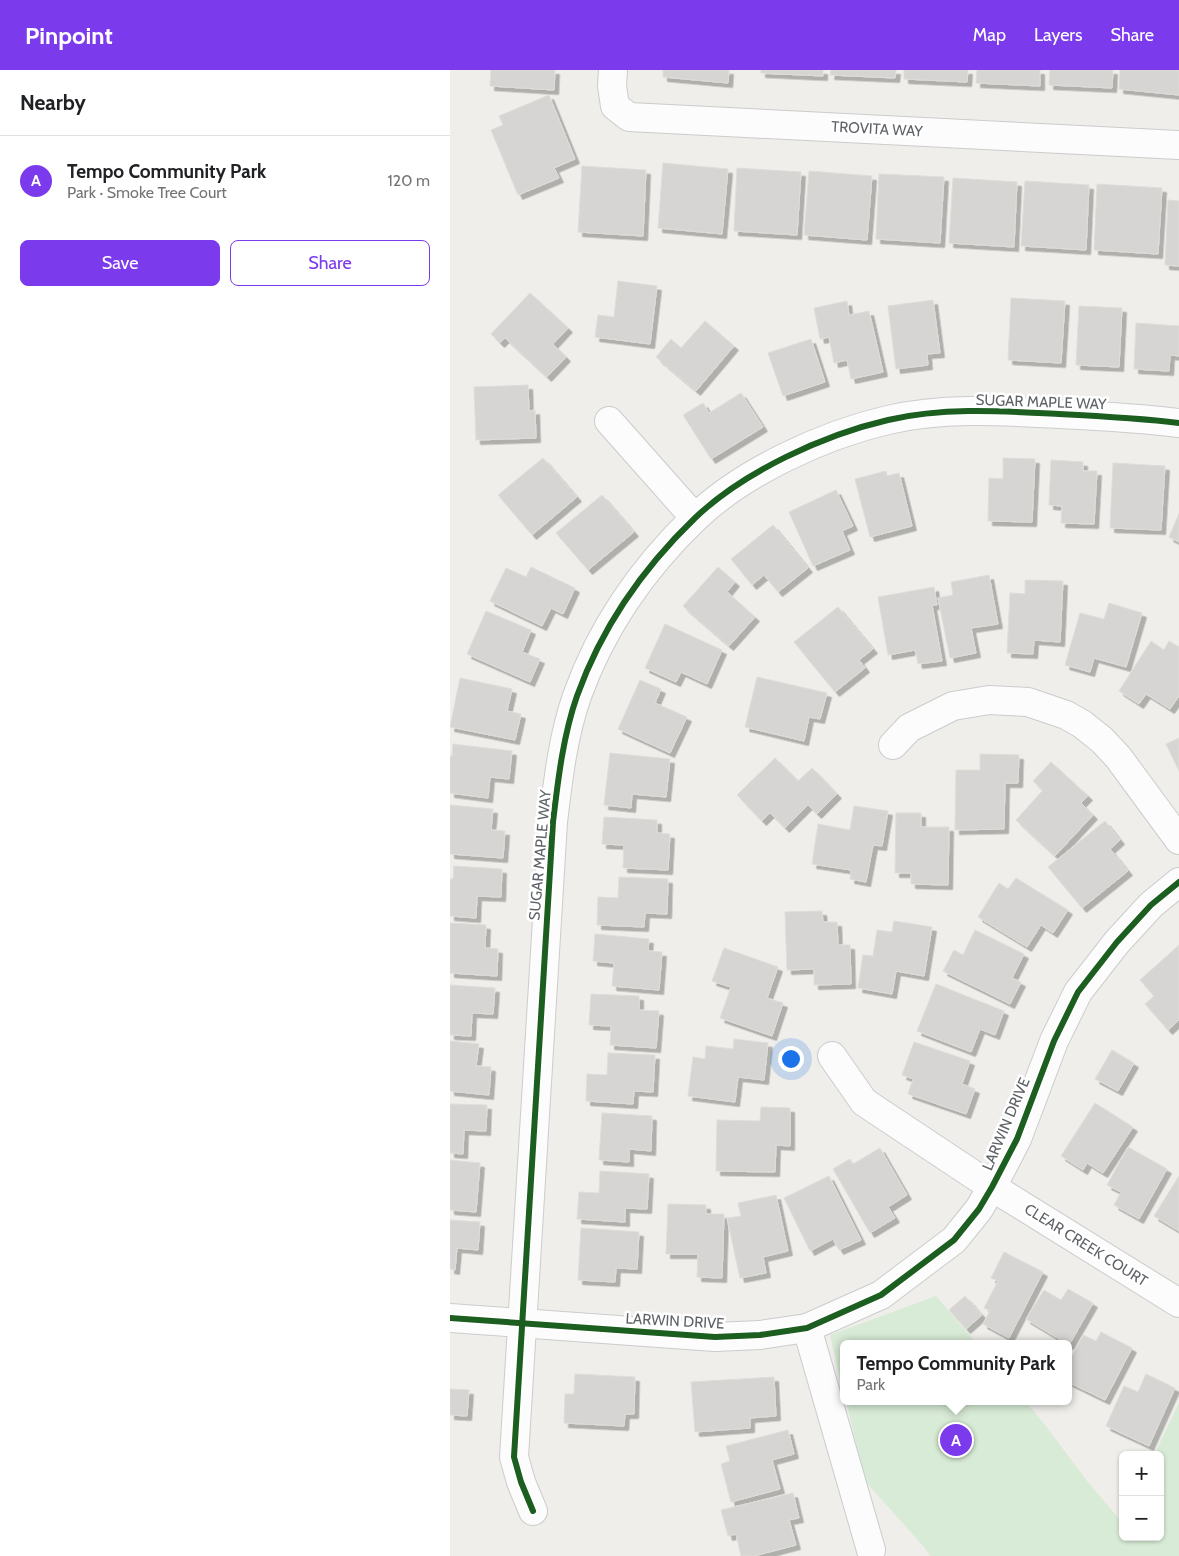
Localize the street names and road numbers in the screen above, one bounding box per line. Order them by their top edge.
street label: TROVITA WAY [831,118,924,140]
street label: SUGAR MAPLE WAY [975,391,1107,413]
street label: SUGAR MAPLE WAY [525,788,555,921]
street label: LARWIN DRIVE [978,1075,1034,1173]
street label: CLEAR CREEK COURT [1021,1200,1151,1290]
street label: LARWIN DRIVE [625,1309,725,1333]

